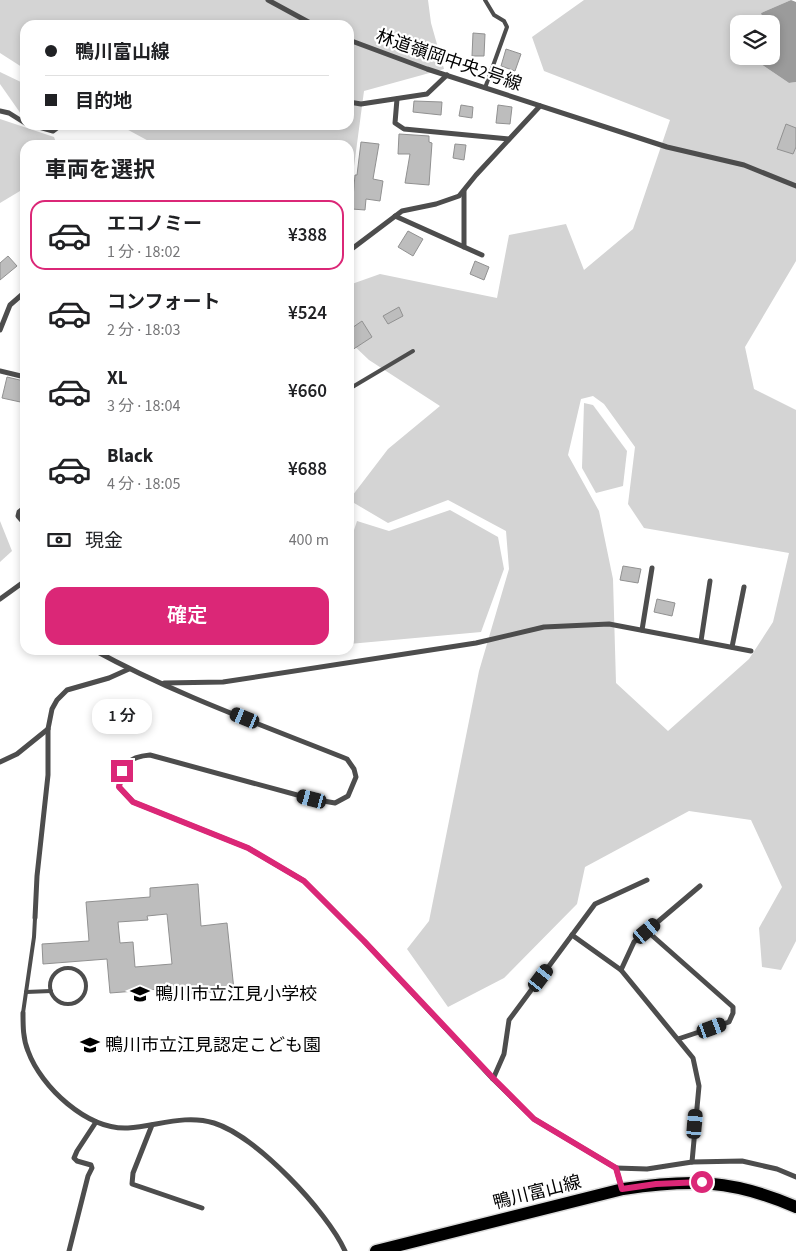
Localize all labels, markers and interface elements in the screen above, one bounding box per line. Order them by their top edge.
map controls [730,15,780,65]
button: layers [730,15,780,65]
street label: 林道嶺岡中央2号線 [372,24,525,97]
text: 鴨川富山線 [75,39,170,66]
text: 目的地 [75,88,132,115]
text: 車両を選択 [45,154,155,186]
text: エコノミー [107,211,202,238]
icon: car [47,213,92,258]
text: ¥388 [288,222,327,249]
text: 1 分 · 18:02 [107,241,180,263]
text: コンフォート [107,289,220,316]
icon: car [47,291,92,336]
text: ¥524 [288,300,327,327]
text: 2 分 · 18:03 [107,319,180,341]
text: XL [107,365,128,392]
icon: car [47,369,92,414]
text: ¥660 [288,378,327,405]
text: 3 分 · 18:04 [107,395,180,417]
text: Black [107,443,153,470]
icon: car [47,447,92,492]
text: ¥688 [288,456,327,483]
text: 4 分 · 18:05 [107,473,180,495]
icon: cash [45,526,73,554]
text: 現金 [85,528,123,555]
text: 400 m [289,529,329,551]
button: 確定 [45,587,329,645]
callout: 1 分 [92,698,152,734]
text: 1 分 [108,705,136,727]
car [228,705,261,731]
route end [111,760,133,782]
car [295,788,328,810]
car [630,916,663,946]
car [525,962,556,994]
place label: 鴨川市立江見小学校 [155,982,317,1007]
school or university icon: 鴨川市立江見小学校 [129,983,151,1005]
car [695,1016,728,1040]
place label: 鴨川市立江見認定こども園 [105,1033,321,1058]
school or university icon: 鴨川市立江見認定こども園 [79,1034,101,1056]
car [686,1108,703,1140]
street label: 鴨川富山線 [490,1169,584,1216]
route start [691,1171,713,1193]

